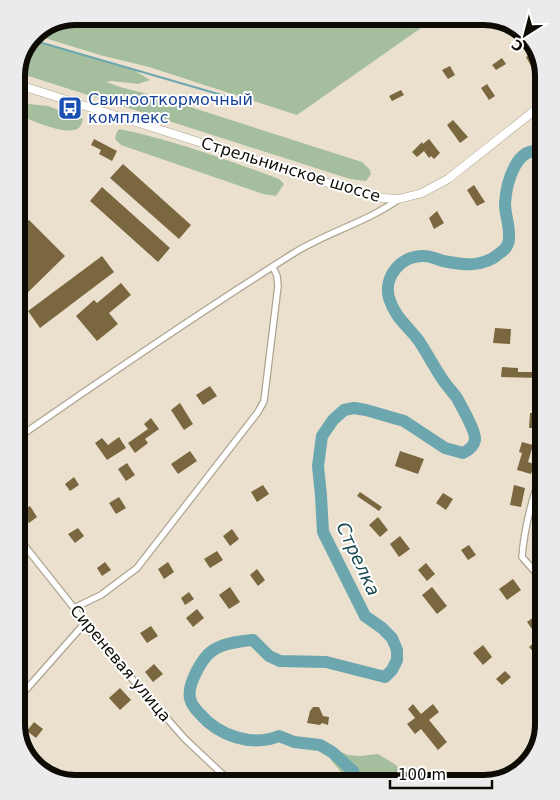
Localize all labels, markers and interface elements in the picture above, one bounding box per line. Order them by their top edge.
north arrow [500,10,550,60]
text: С [508,36,526,55]
place label: Свинооткормочный комплекс [88,90,253,127]
bus stop icon: Свинооткормочный комплекс [57,95,83,121]
street label: Стрельнинское шоссе [199,133,383,206]
water label: Стрелка [332,519,385,599]
street label: Сиреневая улица [66,601,175,726]
scale bar [390,758,492,790]
text: 100 m [398,766,446,784]

